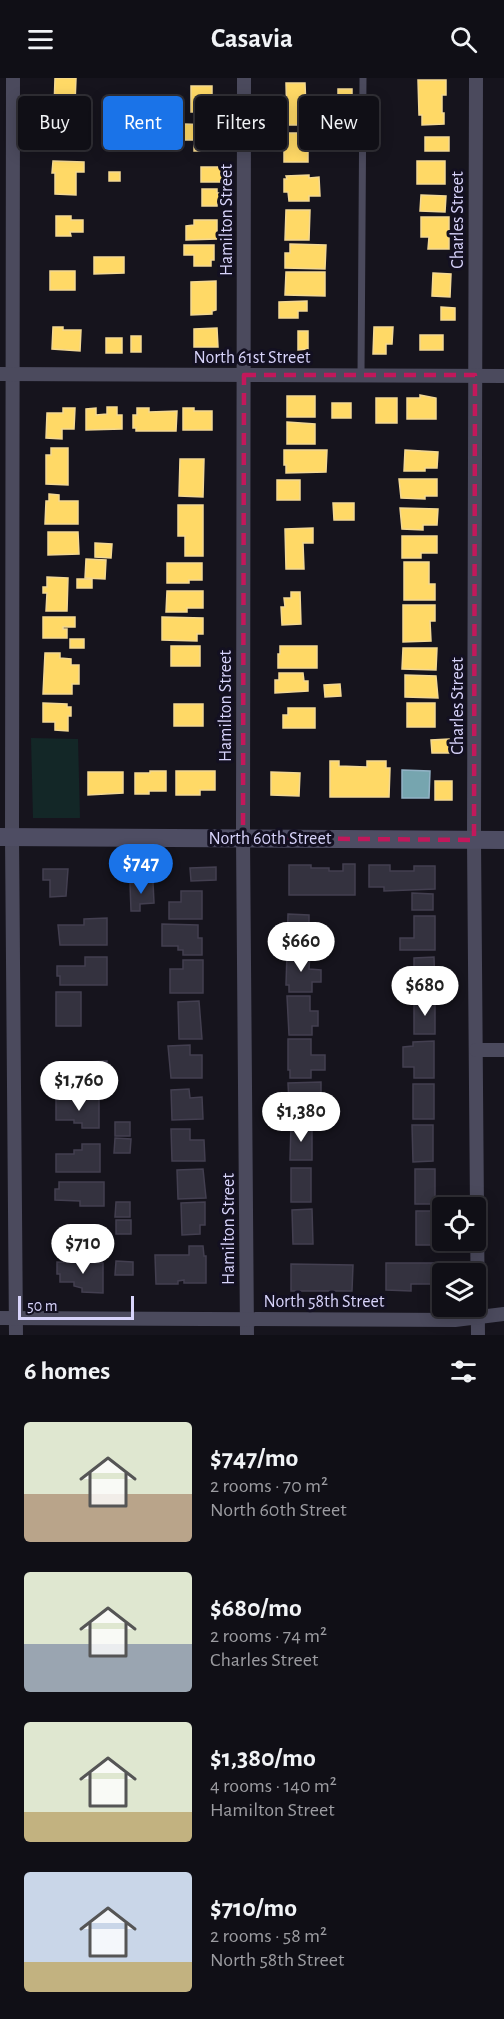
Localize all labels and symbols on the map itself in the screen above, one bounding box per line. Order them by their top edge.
street label: Hamilton Street [218,164,236,276]
street label: Charles Street [449,171,467,269]
street label: North 61st Street [194,349,311,367]
street label: Hamilton Street [217,650,235,762]
street label: Charles Street [449,657,467,755]
street label: North 60th Street [209,830,332,848]
pin: $747 [105,844,177,895]
pin: $660 [265,922,337,973]
pin: $680 [389,966,461,1017]
pin: $1,760 [30,1061,128,1112]
pin: $1,380 [252,1092,350,1143]
street label: Hamilton Street [220,1173,238,1285]
pin: $710 [47,1224,119,1275]
scale bar [18,1293,134,1320]
street label: North 58th Street [264,1293,385,1311]

